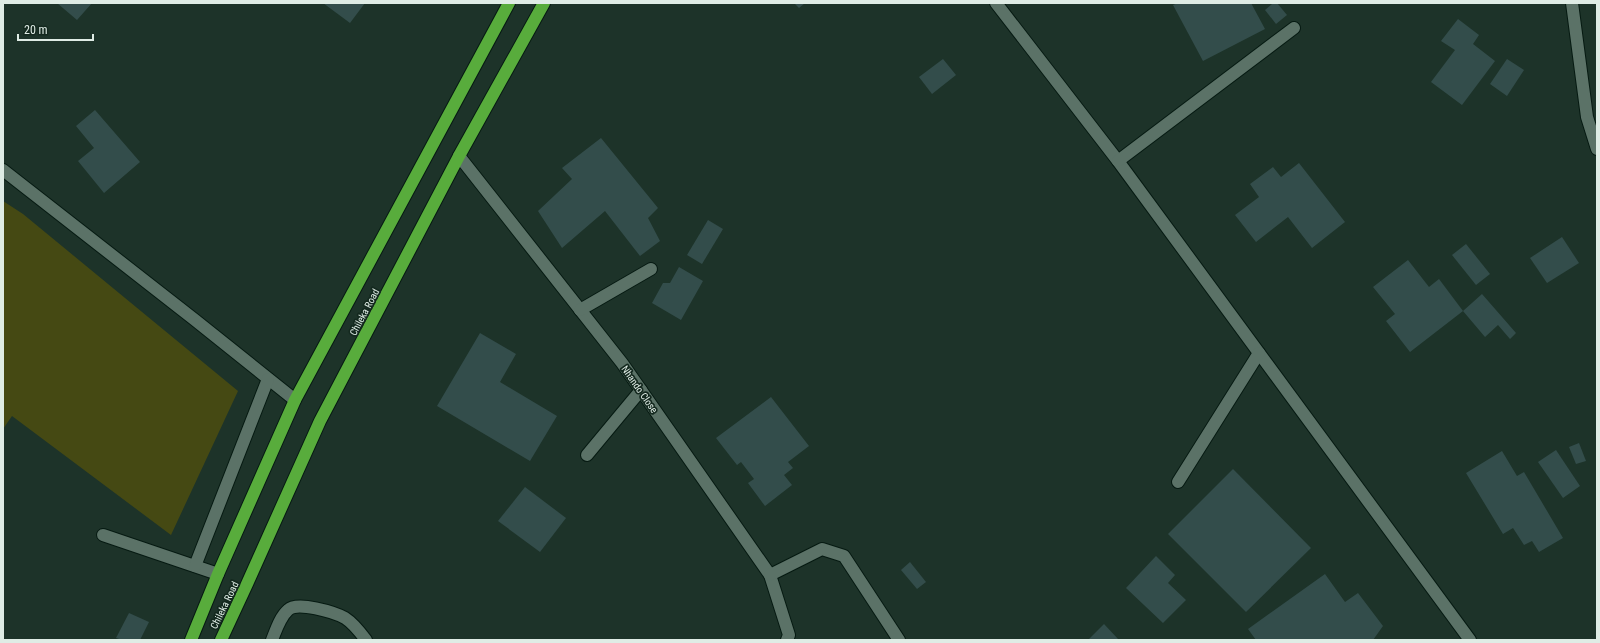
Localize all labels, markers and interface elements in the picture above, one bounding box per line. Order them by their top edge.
scale bar [18,16,93,42]
text: 20 m [24,23,48,37]
street label: Chileka Road [348,287,381,338]
street label: Nhando Close [619,364,660,415]
street label: Chileka Road [208,580,241,631]

